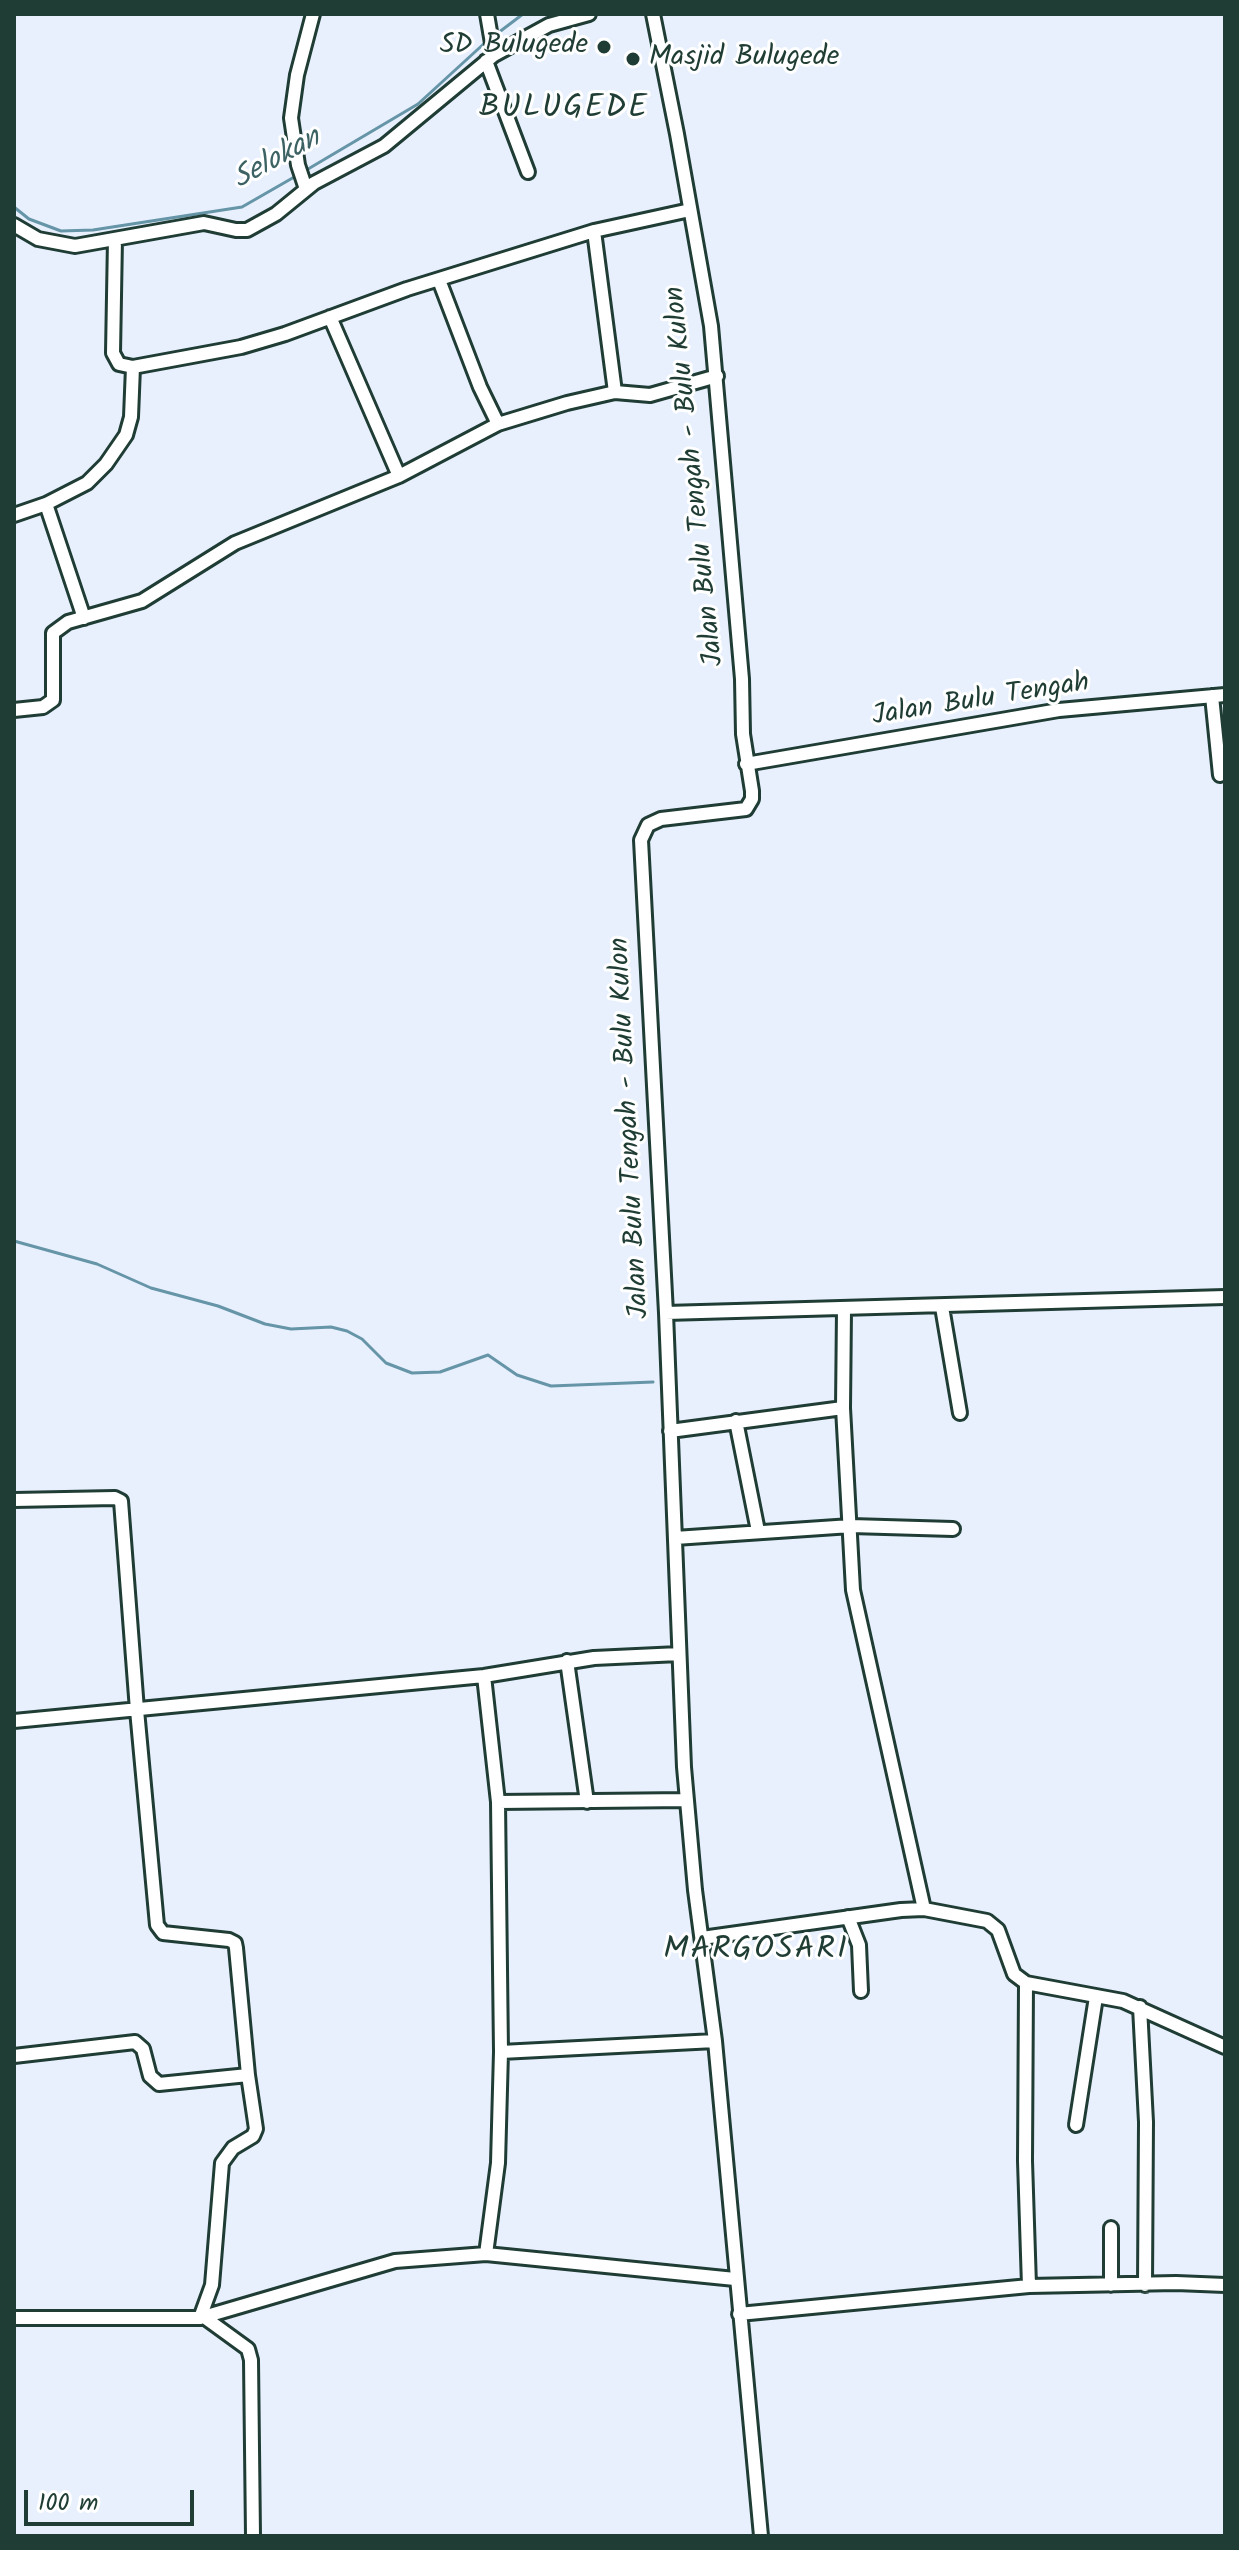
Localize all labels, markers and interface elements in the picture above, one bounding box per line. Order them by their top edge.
place label: SD Bulugede [440,30,588,64]
marker: SD Bulugede [595,38,613,56]
place label: Masjid Bulugede [649,42,839,76]
marker: Masjid Bulugede [624,50,642,68]
district label: BULUGEDE [479,92,649,130]
water label: Selokan [228,122,328,200]
street label: Jalan Bulu Tengah - Bulu Kulon [660,284,734,668]
street label: Jalan Bulu Tengah [870,668,1092,736]
street label: Jalan Bulu Tengah - Bulu Kulon [605,936,659,1320]
district label: MARGOSARI [663,1934,849,1972]
scale bar [28,2474,198,2524]
text: 100 m [38,2484,98,2523]

